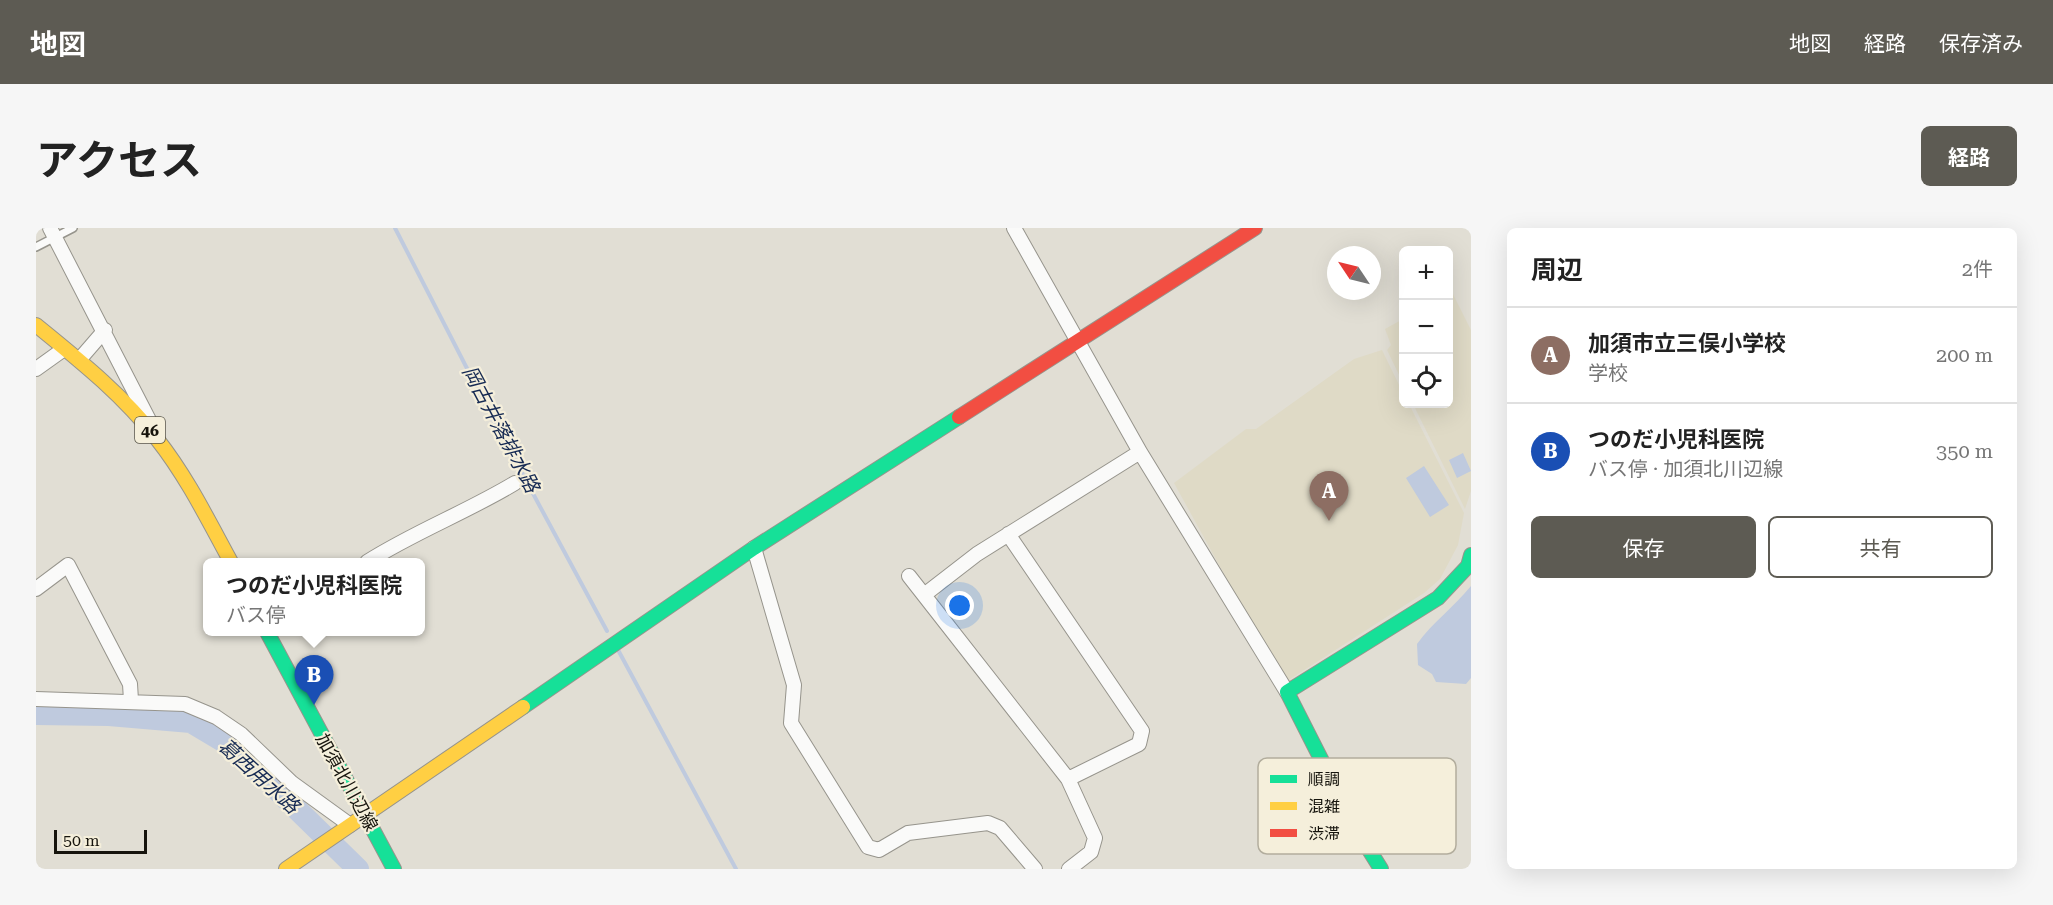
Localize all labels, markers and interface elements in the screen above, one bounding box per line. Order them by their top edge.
text: 地図 [30,28,86,61]
text: 地図 [1789,32,1831,56]
text: 経路 [1864,32,1906,56]
text: 保存済み [1939,32,2023,56]
button: 経路 [1921,126,2017,186]
text: アクセス [36,136,202,185]
north arrow [1327,246,1381,300]
map controls [1399,246,1453,408]
button: + [1399,246,1453,300]
text: 周辺 [1531,255,1583,285]
text: 2件 [1962,257,1993,281]
button: − [1399,300,1453,354]
text: 加須市立三俣小学校 [1588,331,1786,356]
text: A [1543,343,1558,367]
text: 200 m [1936,343,1993,367]
button: locate [1399,354,1453,408]
text: 学校 [1588,361,1628,385]
water label: 岡古井落排水路 [458,362,545,498]
road number: 46 [135,417,165,443]
text: つのだ小児科医院 [1588,427,1764,452]
text: B [1543,439,1558,463]
text: 350 m [1936,439,1993,463]
text: バス停 · 加須北川辺線 [1588,457,1783,481]
pin: A [1310,472,1348,521]
button: 保存 [1531,516,1756,578]
button: 共有 [1768,516,1993,578]
popup [203,558,425,636]
text: つのだ小児科医院 [226,573,402,598]
your location [945,591,974,620]
text: バス停 [226,603,286,627]
pin: B [294,656,334,705]
street label: 加須北川辺線 [312,730,382,834]
water label: 葛西用水路 [214,734,306,820]
legend [1258,758,1456,854]
text: 順調 [1308,770,1340,789]
text: 混雑 [1308,797,1340,816]
text: 渋滞 [1308,824,1340,843]
scale bar [54,827,147,854]
text: 50 m [63,831,100,850]

